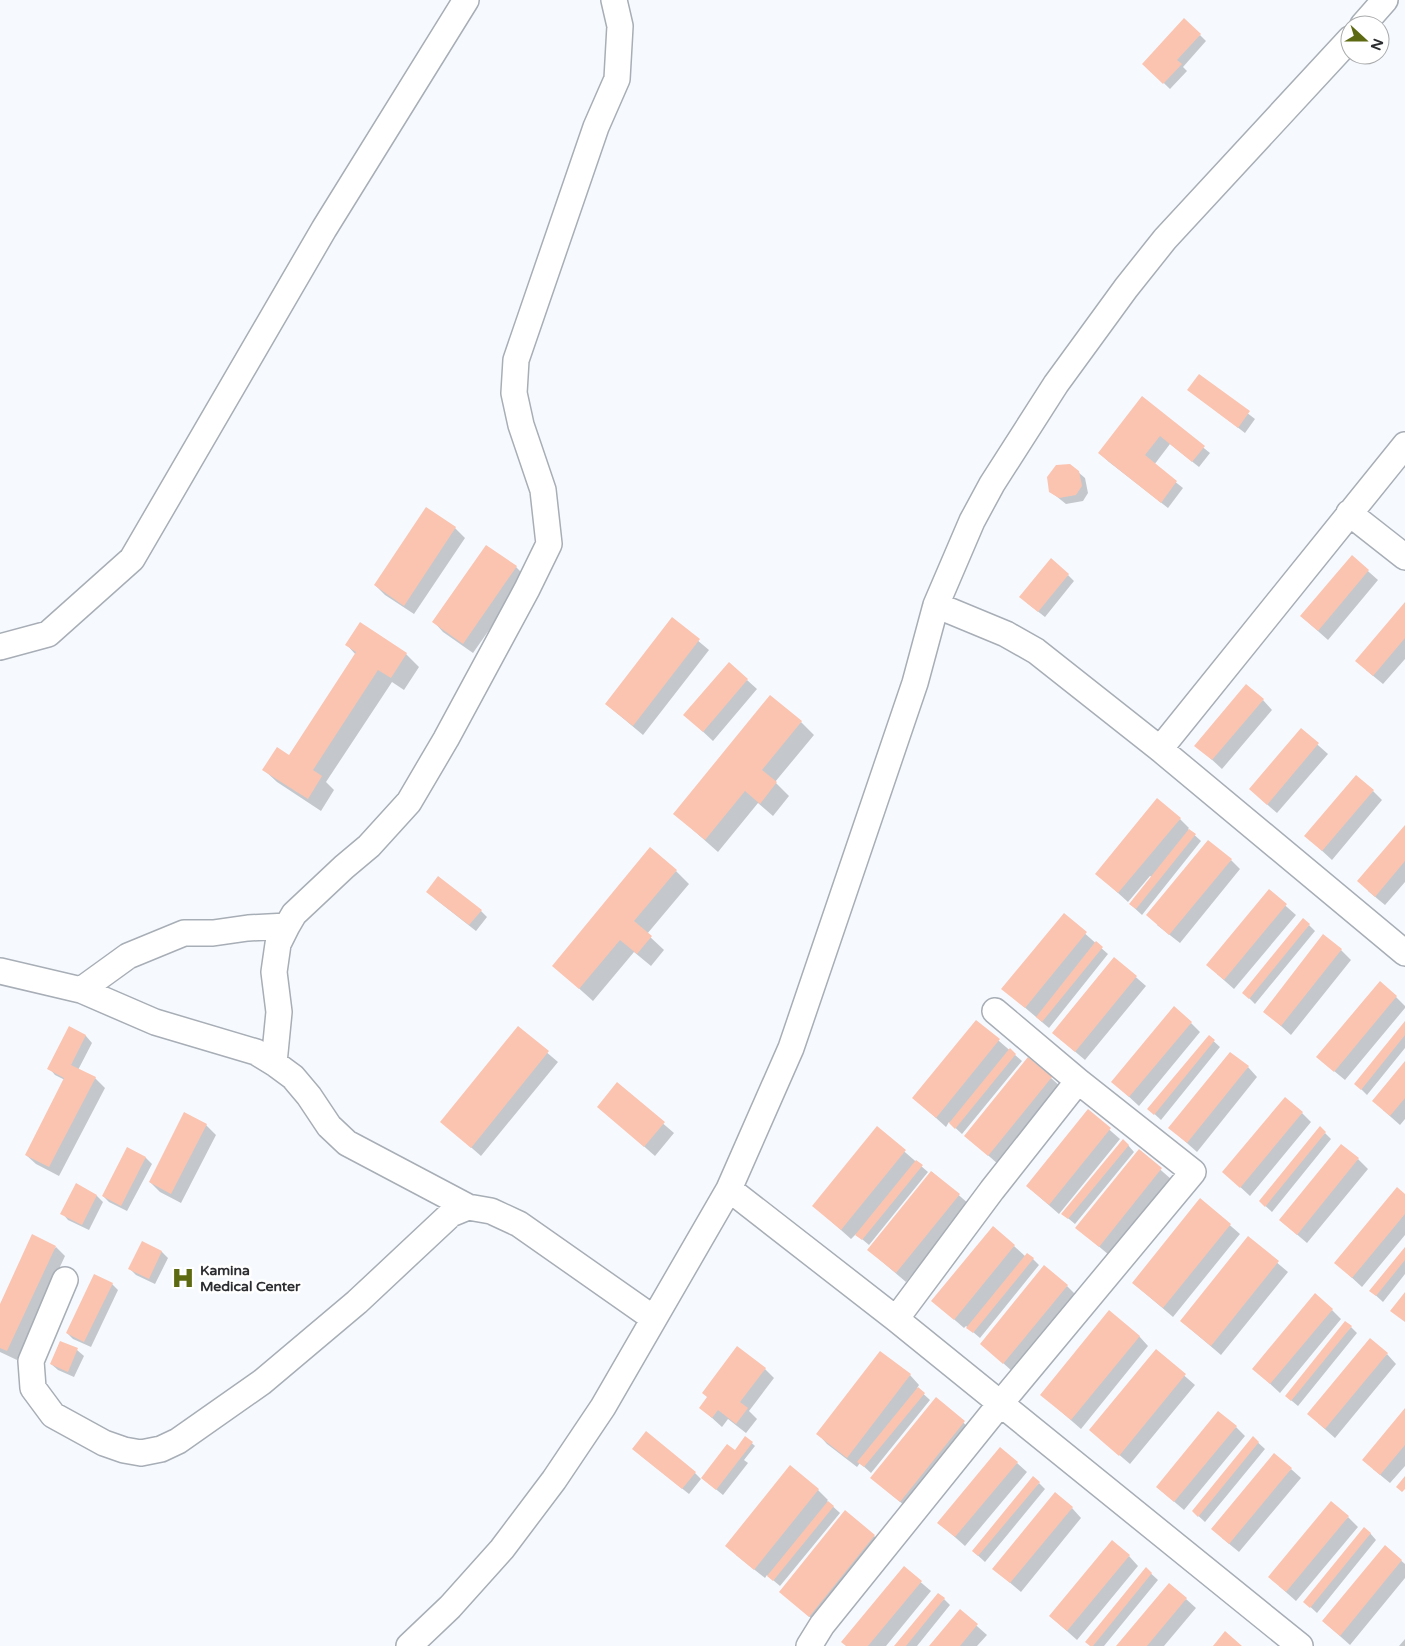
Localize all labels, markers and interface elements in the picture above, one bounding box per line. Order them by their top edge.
north arrow [1340,15,1390,65]
text: N [1367,36,1387,53]
place label: Kamina Medical Center [200,1262,301,1295]
hospital icon: Kamina Medical Center [170,1265,196,1291]

